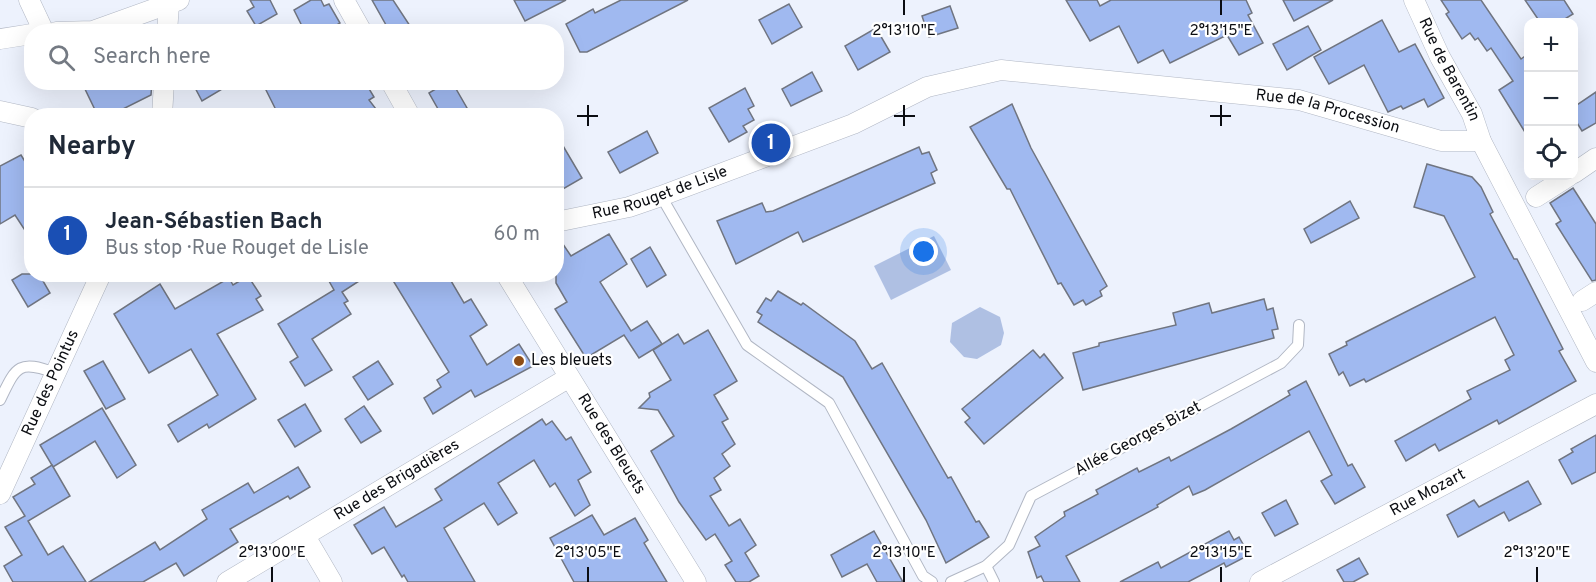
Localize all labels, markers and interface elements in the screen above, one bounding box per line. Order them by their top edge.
street label: Rue de Barentin [1413,15,1484,124]
map controls [1524,18,1578,180]
button: + [1524,18,1578,72]
text: 2°13'10"E [872,22,936,41]
text: 2°13'15"E [1189,22,1253,41]
search box [24,24,564,90]
icon: search [45,41,78,74]
text: Search here [93,44,211,71]
button: − [1524,72,1578,126]
street label: Rue de la Procession [1255,86,1402,139]
pin: 1 [752,120,790,166]
button: locate [1524,126,1578,180]
text: Nearby [48,131,136,164]
street label: Rue Rouget de Lisle [590,162,731,224]
text: Jean-Sébastien Bach [105,209,322,236]
text: 1 [64,222,72,248]
text: 60 m [494,222,540,248]
text: Bus stop · Rue Rouget de Lisle [105,236,369,262]
your location [909,237,938,266]
street label: Rue des Pointus [18,327,84,439]
place label: Les bleuets [531,351,612,371]
marker: Les bleuets [512,354,526,368]
street label: Rue des Bleuets [572,390,650,498]
street label: Allée Georges Bizet [1071,397,1205,481]
street label: Rue des Brigadières [331,435,463,526]
street label: Rue Mozart [1387,465,1469,521]
text: 2°13'00"E [238,544,306,563]
text: 2°13'05"E [554,544,622,563]
text: 2°13'10"E [872,544,936,563]
text: 2°13'15"E [1189,544,1253,563]
text: 2°13'20"E [1504,544,1571,563]

